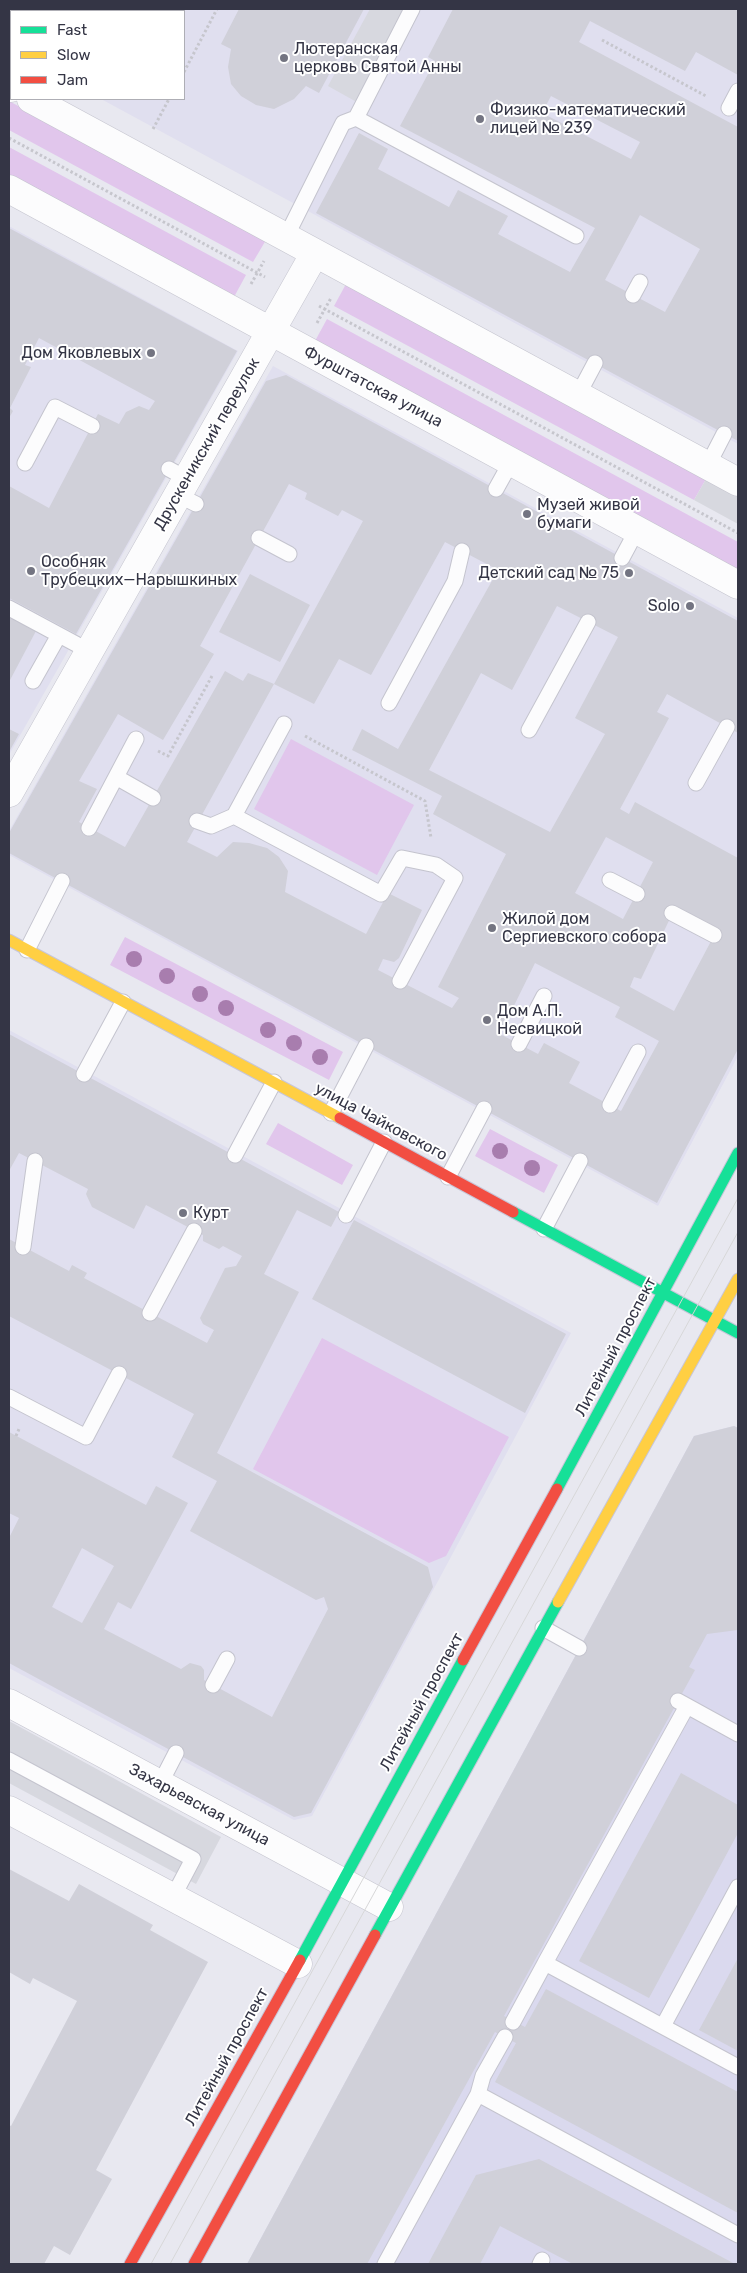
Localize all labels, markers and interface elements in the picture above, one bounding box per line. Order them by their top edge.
legend [10,10,185,100]
text: Fast [57,21,87,39]
place label: Лютеранская церковь Святой Анны [294,39,462,77]
text: Slow [57,46,90,64]
marker: Лютеранская церковь Святой Анны [278,52,290,64]
text: Jam [57,71,88,89]
place label: Физико-математический лицей № 239 [490,100,686,138]
marker: Физико-математический лицей № 239 [474,113,486,125]
street label: Фурштатская улица [300,342,446,432]
place label: Дом Яковлевых [22,343,141,363]
marker: Дом Яковлевых [145,347,157,359]
street label: Друскеникский переулок [150,355,264,533]
place label: Музей живой бумаги [537,495,640,533]
marker: Музей живой бумаги [521,508,533,520]
place label: Особняк Трубецких—Нарышкиных [41,552,237,590]
place label: Детский сад № 75 [478,563,619,583]
marker: Особняк Трубецких—Нарышкиных [25,565,37,577]
marker: Детский сад № 75 [623,567,635,579]
place label: Solo [648,596,680,616]
marker: Solo [684,600,696,612]
place label: Жилой дом Сергиевского собора [502,909,667,947]
marker: Жилой дом Сергиевского собора [486,922,498,934]
place label: Дом А.П. Несвицкой [497,1001,582,1039]
marker: Дом А.П. Несвицкой [481,1014,493,1026]
street label: улица Чайковского [311,1079,451,1165]
place label: Курт [193,1203,229,1223]
marker: Курт [177,1207,189,1219]
street label: Литейный проспект [571,1274,661,1420]
street label: Литейный проспект [376,1630,468,1774]
street label: Захарьевская улица [125,1760,273,1850]
street label: Литейный проспект [181,1985,273,2129]

